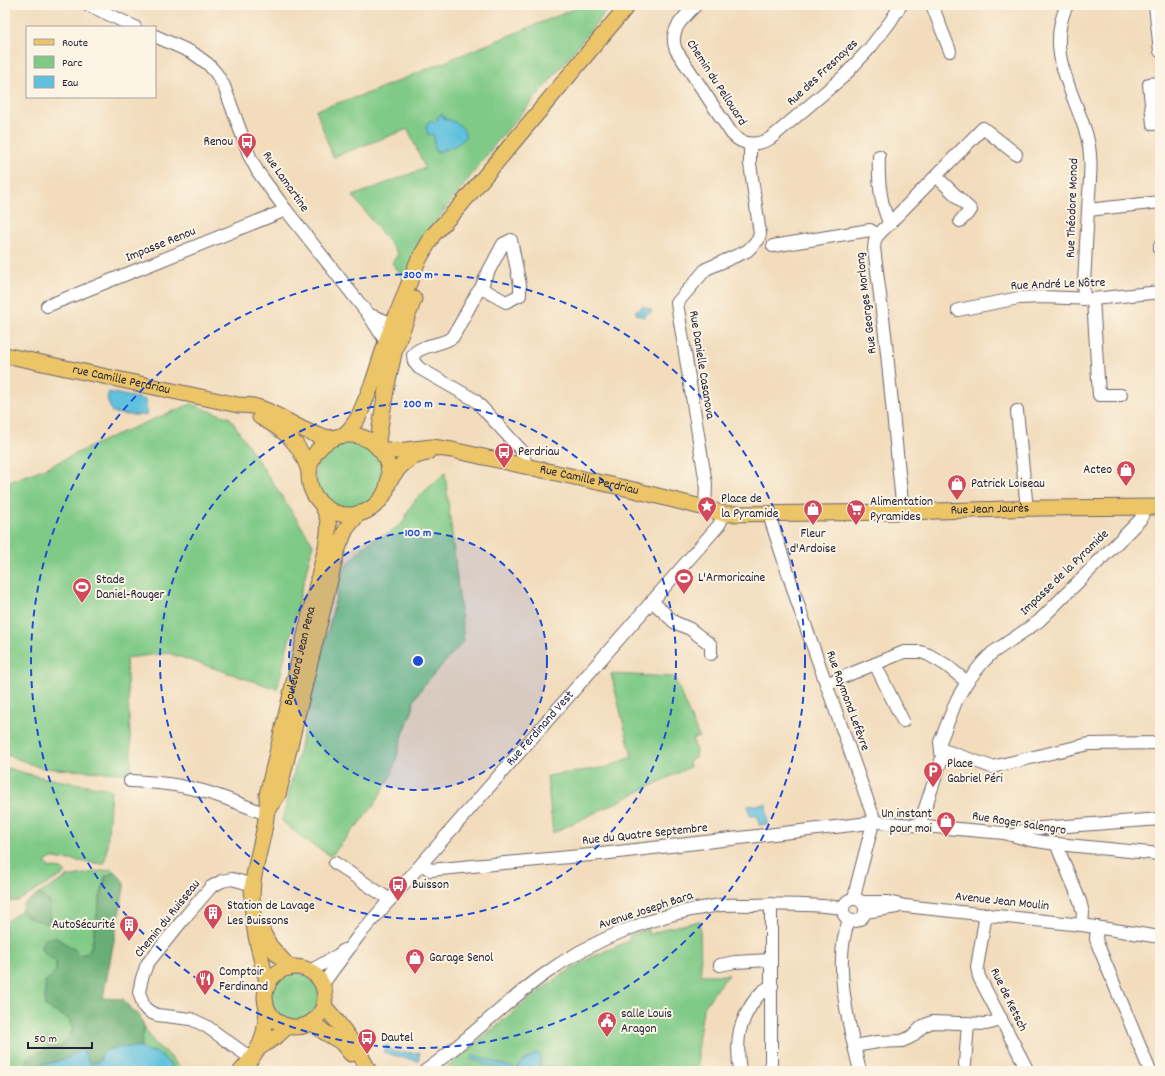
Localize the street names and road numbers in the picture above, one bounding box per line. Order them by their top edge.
street label: Rue des Fresnayes [783,35,863,111]
street label: Chemin du Pellouard [681,36,751,130]
street label: Rue Lamartine [257,148,313,217]
street label: Rue Théodore Monod [1062,158,1084,258]
street label: Impasse Renou [123,222,199,268]
street label: Rue Georges Morlong [851,251,883,355]
street label: Rue André Le Nôtre [1010,274,1106,296]
street label: Rue Danielle Casanova [683,309,719,422]
street label: rue Camille Perdriau [71,360,172,400]
street label: Rue Camille Perdriau [538,460,641,500]
street label: Rue Jean Jaurès [950,499,1029,520]
street label: Impasse de la Pyramide [1016,525,1114,620]
street label: Boulevard Jean Pena [279,604,321,707]
street label: Rue Raymond Lefèvre [820,648,874,754]
street label: Rue Ferdinand Vest [502,686,579,770]
street label: Rue Roger Salengro [971,807,1068,841]
street label: Rue du Quatre Septembre [581,819,709,851]
street label: Chemin du Ruisseau [130,876,206,962]
street label: Avenue Joseph Bara [596,886,697,935]
street label: Avenue Jean Moulin [954,888,1050,916]
street label: Rue de Ketsch [984,965,1032,1035]

